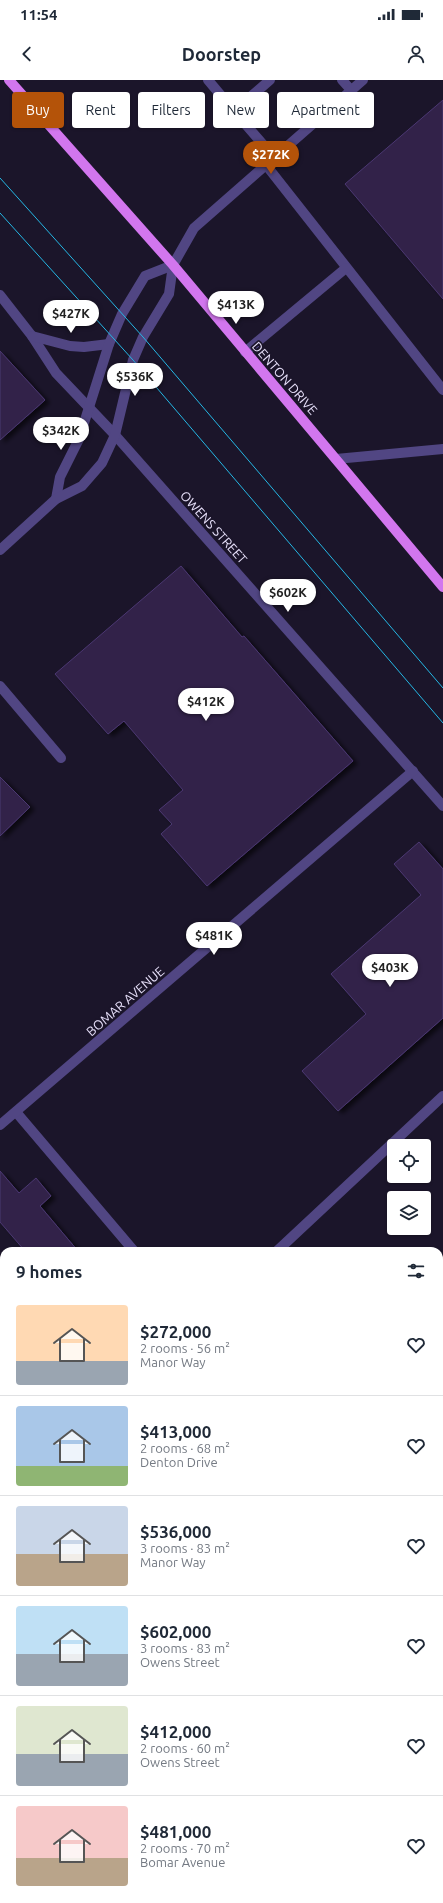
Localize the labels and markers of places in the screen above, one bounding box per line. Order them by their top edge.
pin: $272K [243,141,299,175]
pin: $413K [208,291,264,325]
pin: $427K [43,300,99,334]
pin: $536K [107,363,163,397]
pin: $342K [33,417,89,451]
pin: $602K [260,579,316,613]
pin: $412K [178,688,234,722]
pin: $481K [186,922,242,956]
pin: $403K [362,954,418,988]

